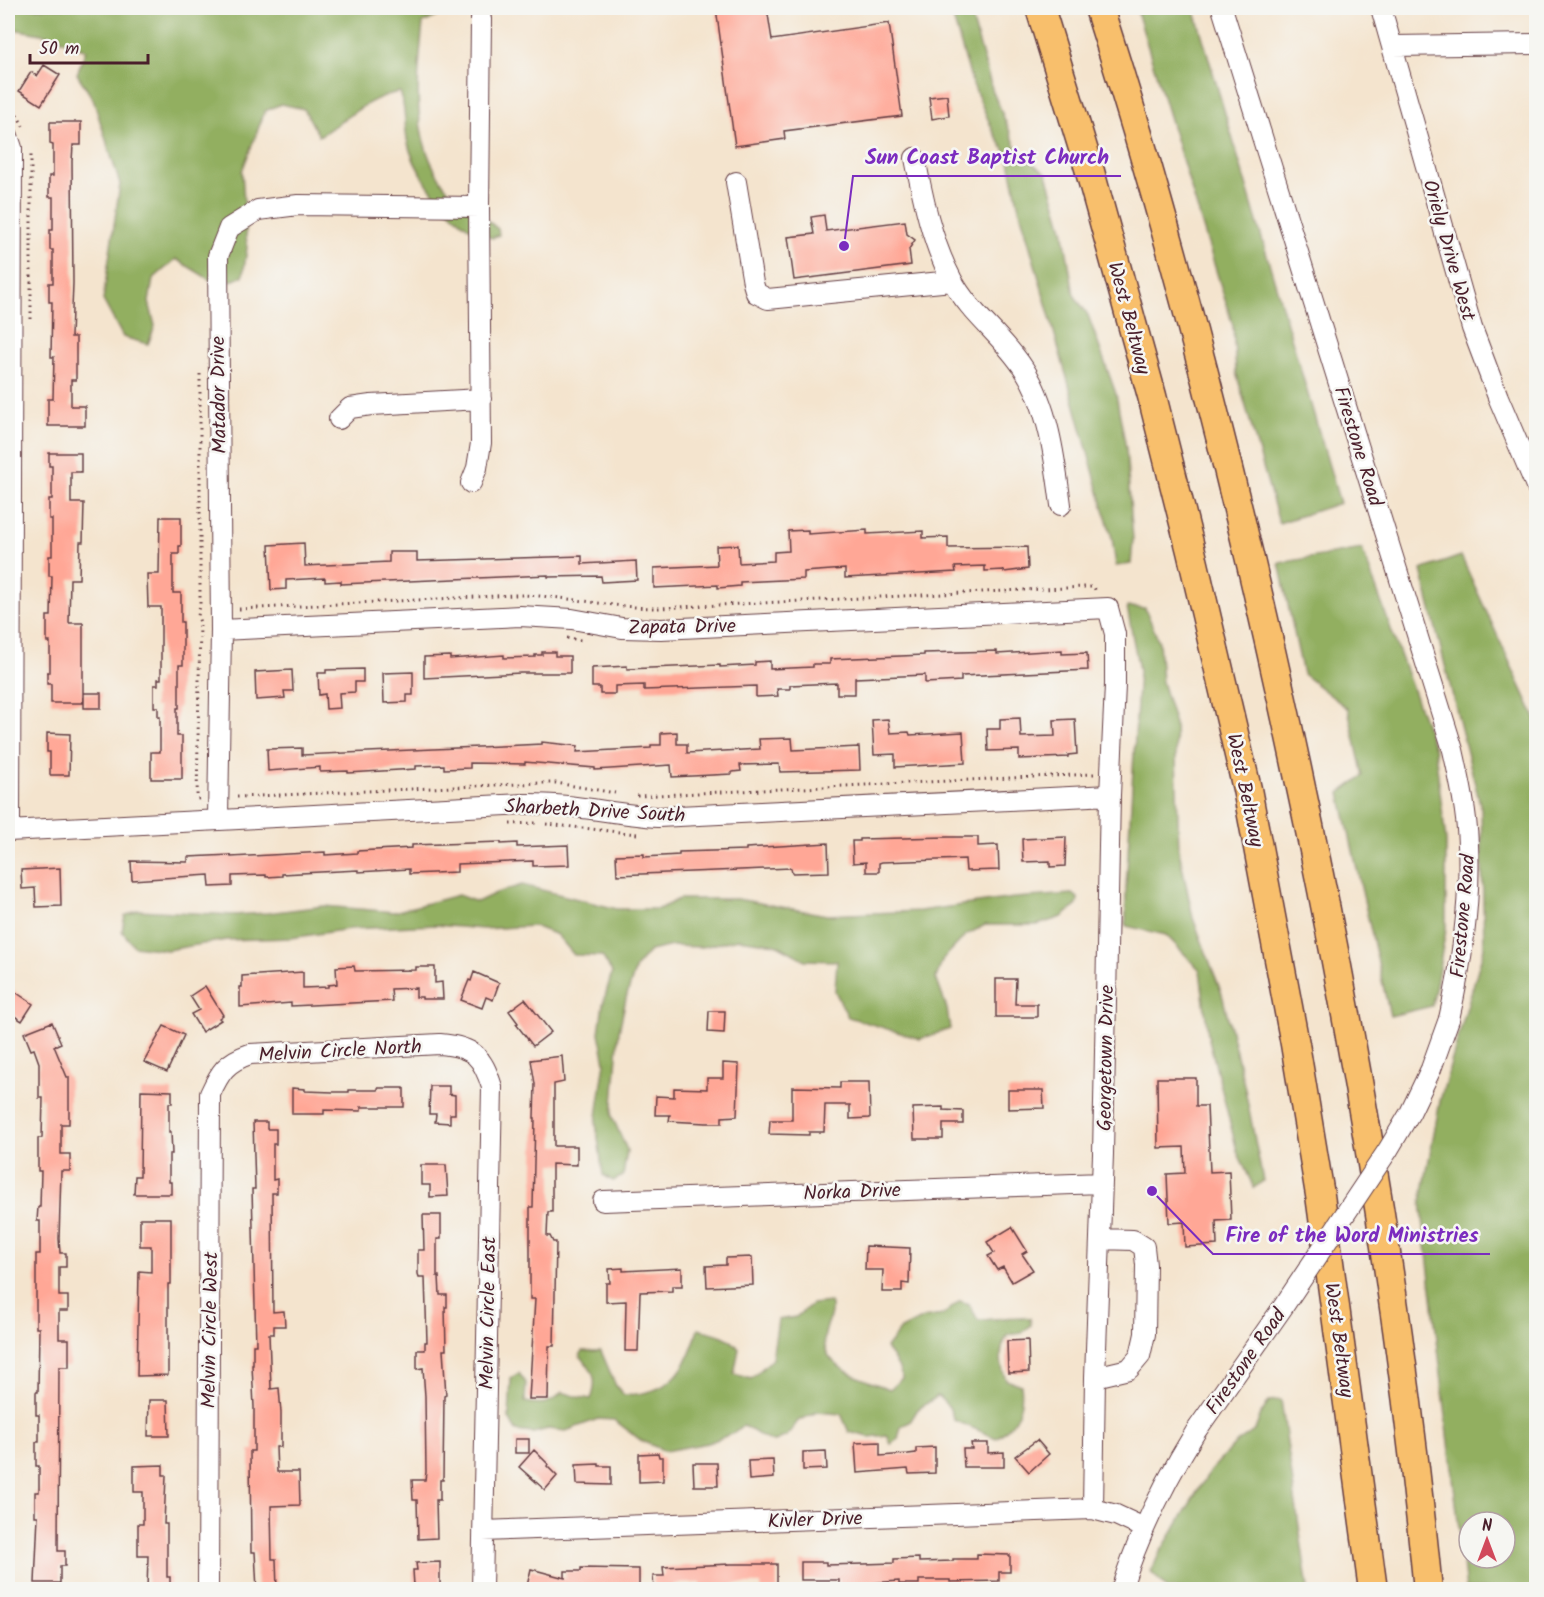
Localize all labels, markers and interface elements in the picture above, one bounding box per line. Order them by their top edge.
scale bar [30,27,148,65]
text: 50 m [39,35,79,64]
callout: Sun Coast Baptist Church [853,137,1121,176]
text: Sun Coast Baptist Church [865,142,1109,175]
street label: Oriely Drive West [1413,176,1484,325]
street label: West Beltway [1098,259,1159,379]
street label: Matador Drive [203,336,237,454]
street label: Firestone Road [1324,383,1391,511]
street label: Zapata Drive [628,611,736,645]
street label: West Beltway [1216,731,1272,851]
street label: Sharbeth Drive South [504,791,686,833]
street label: Firestone Road [1443,852,1485,979]
street label: Georgetown Drive [1090,985,1124,1131]
street label: Melvin Circle North [258,1032,423,1072]
street label: Norka Drive [803,1175,901,1211]
callout: Fire of the Word Ministries [1213,1215,1490,1254]
text: Fire of the Word Ministries [1225,1220,1479,1253]
street label: Melvin Circle East [472,1236,506,1390]
street label: Melvin Circle West [194,1251,228,1409]
street label: West Beltway [1314,1281,1362,1400]
street label: Firestone Road [1198,1301,1296,1422]
street label: Kivler Drive [767,1503,863,1539]
north arrow [1457,1510,1517,1570]
text: N [1482,1514,1492,1539]

